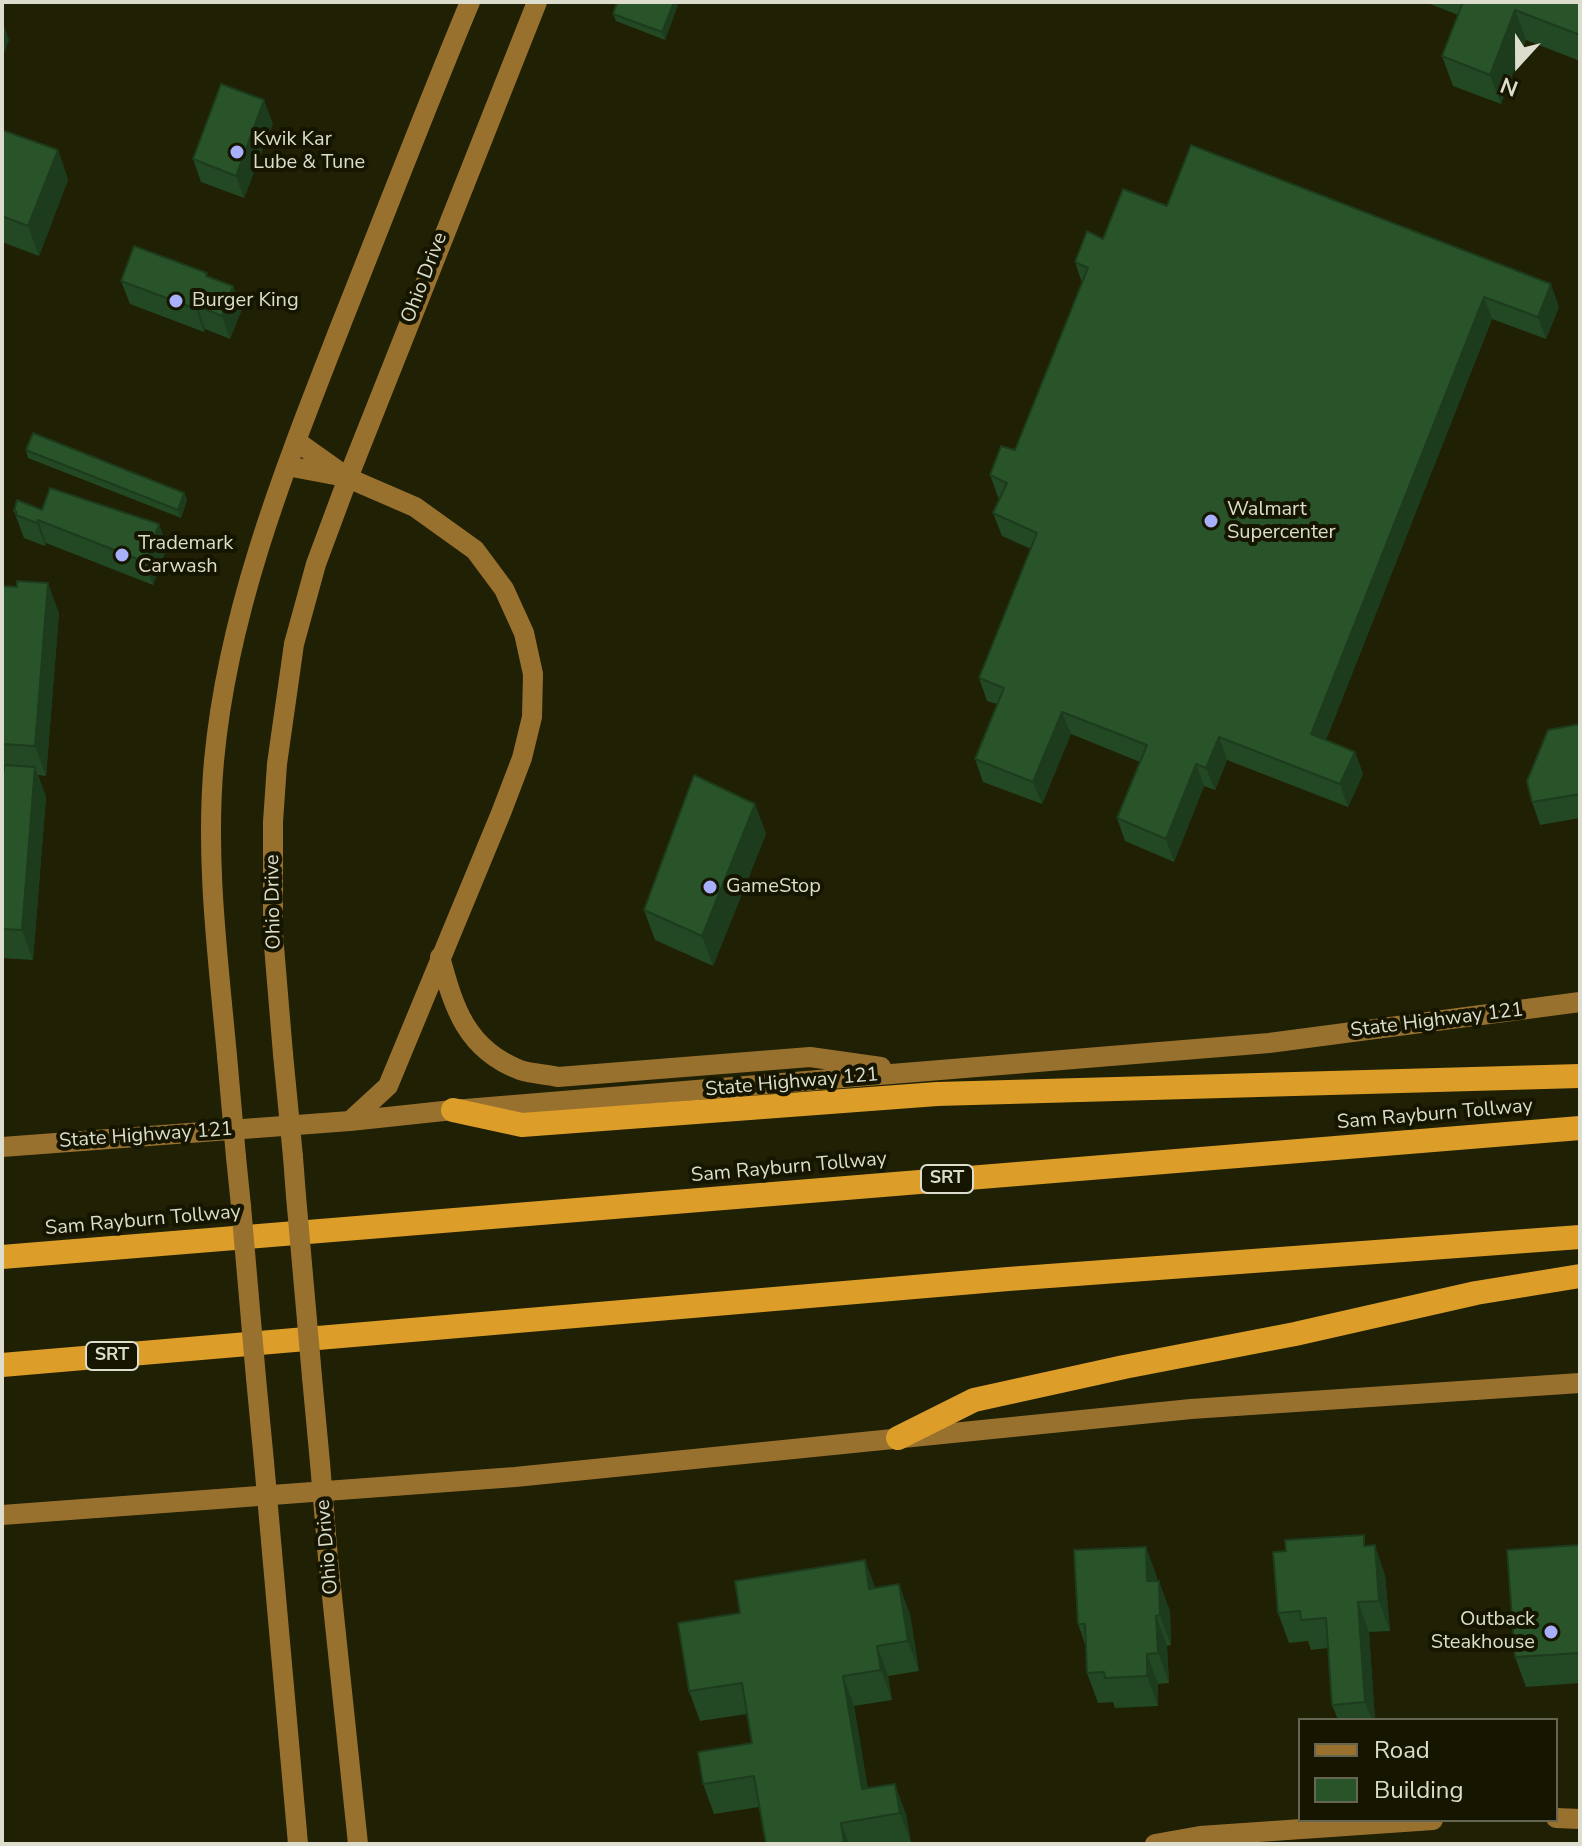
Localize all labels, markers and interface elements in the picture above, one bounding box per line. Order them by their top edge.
north arrow [1478,24,1558,104]
text: N [1496,69,1522,103]
place label: Kwik Kar Lube & Tune [253,128,365,175]
marker: Kwik Kar Lube & Tune [228,143,246,161]
street label: Ohio Drive [397,229,453,327]
place label: Burger King [192,289,299,313]
marker: Burger King [167,292,185,310]
place label: Walmart Supercenter [1227,498,1336,545]
marker: Walmart Supercenter [1202,512,1220,530]
place label: Trademark Carwash [138,532,233,579]
marker: Trademark Carwash [113,546,131,564]
street label: Ohio Drive [261,854,287,950]
place label: GameStop [726,875,821,899]
marker: GameStop [701,878,719,896]
street label: State Highway 121 [1349,998,1525,1044]
street label: State Highway 121 [704,1063,880,1103]
street label: Sam Rayburn Tollway [1336,1094,1534,1136]
street label: State Highway 121 [58,1118,234,1154]
street label: Sam Rayburn Tollway [690,1147,888,1189]
road number: SRT [921,1165,973,1193]
street label: Sam Rayburn Tollway [44,1200,242,1242]
road number: SRT [86,1342,138,1370]
street label: Ohio Drive [312,1499,344,1595]
place label: Outback Steakhouse [1431,1608,1535,1655]
marker: Outback Steakhouse [1542,1623,1560,1641]
legend [1298,1718,1558,1822]
text: Road [1374,1734,1430,1766]
text: Building [1374,1774,1464,1806]

